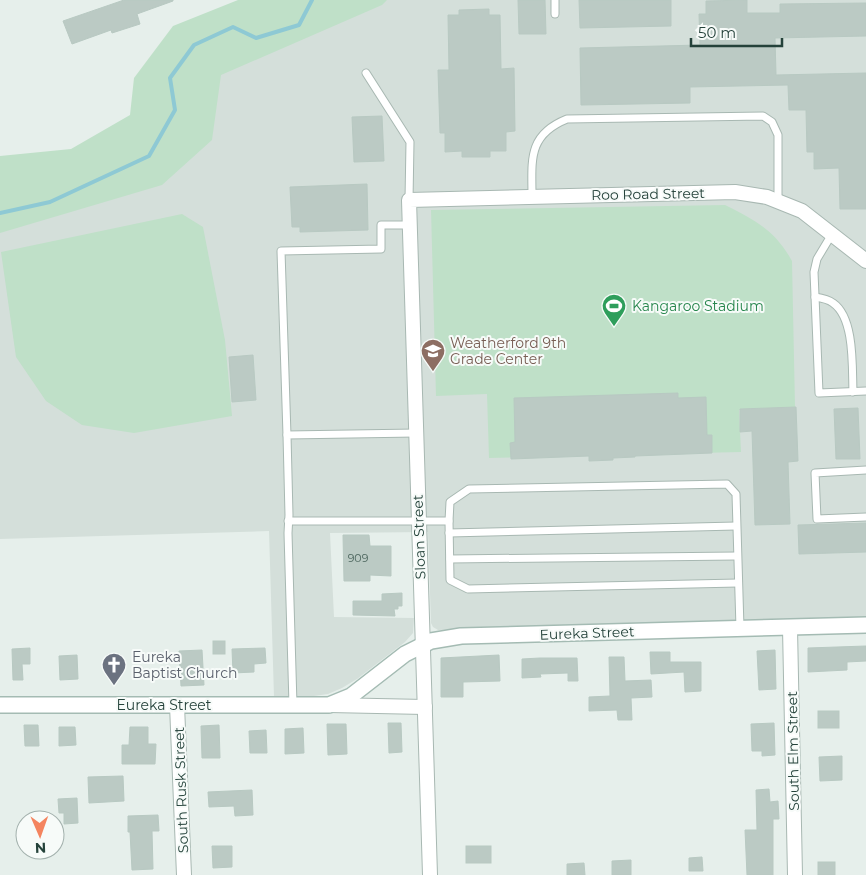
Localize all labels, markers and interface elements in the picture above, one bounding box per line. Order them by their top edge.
scale bar [691,15,782,47]
text: 50 m [698,23,736,42]
street label: Roo Road Street [591,184,705,204]
sports icon: Kangaroo Stadium [601,293,627,327]
place label: Kangaroo Stadium [632,297,764,315]
place label: Weatherford 9th Grade Center [450,334,566,368]
school or university icon: Weatherford 9th Grade Center [420,338,446,372]
street label: Sloan Street [409,494,429,580]
house number: 909 [348,551,369,565]
street label: Eureka Street [539,622,635,644]
place label: Eureka Baptist Church [132,648,237,682]
church icon: Eureka Baptist Church [101,652,127,686]
street label: South Elm Street [783,691,803,811]
street label: Eureka Street [116,696,212,714]
street label: South Rusk Street [170,726,192,853]
north arrow [15,810,65,860]
text: N [34,839,46,857]

